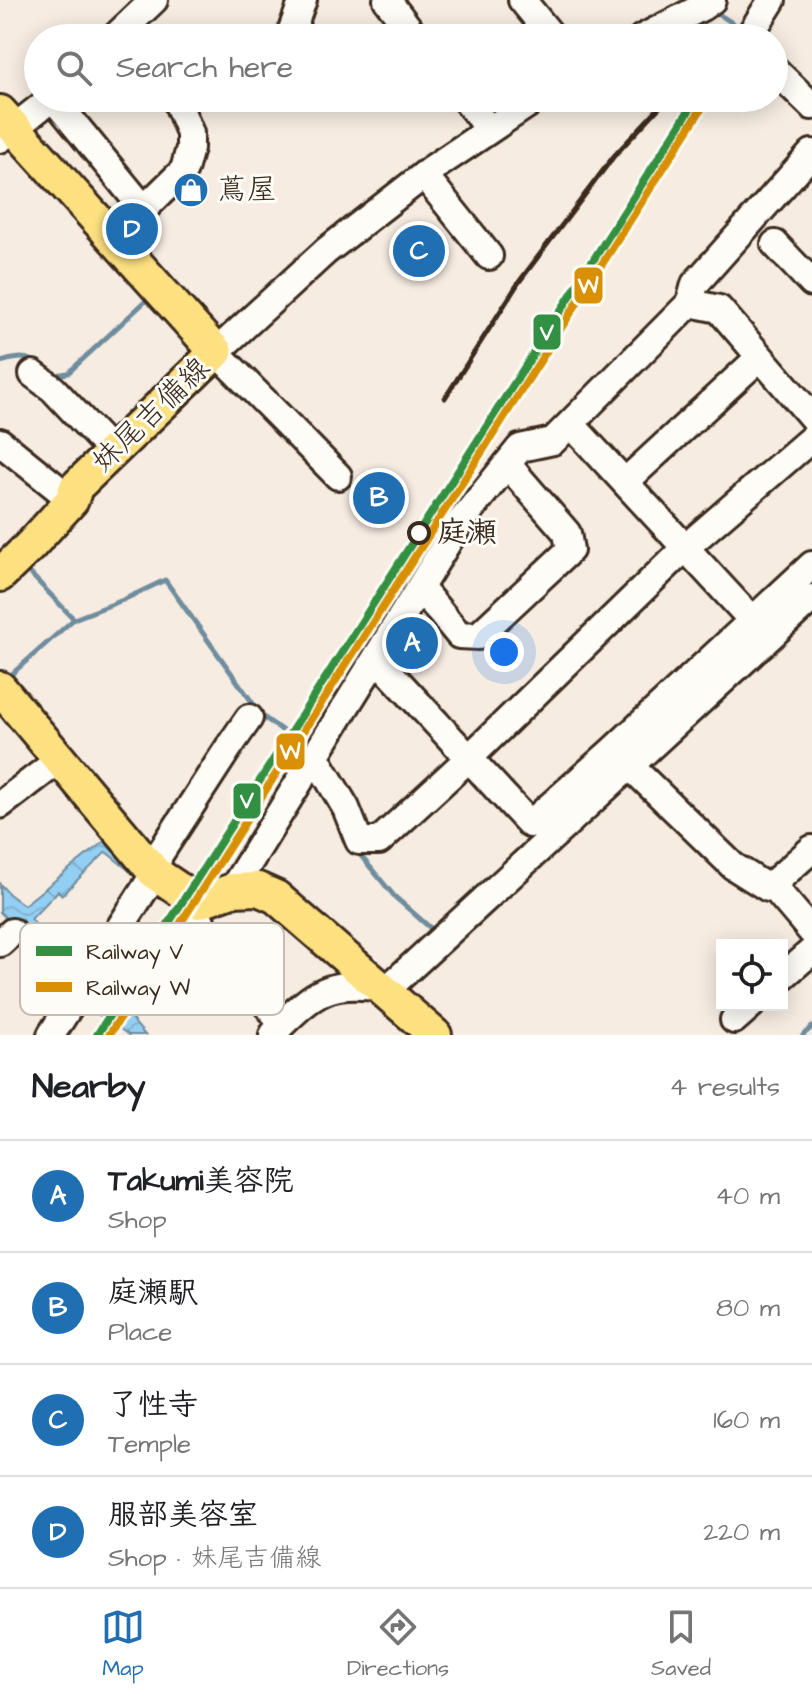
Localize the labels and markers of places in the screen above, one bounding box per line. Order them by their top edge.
place label: 蔦屋 [217,169,277,211]
shop icon: 蔦屋 [172,171,210,209]
pin: D [106,199,158,259]
pin: C [393,221,445,281]
pin: B [353,468,405,528]
place label: 庭瀬 [437,512,497,554]
marker: 庭瀬 [408,522,430,544]
pin: A [386,613,438,673]

